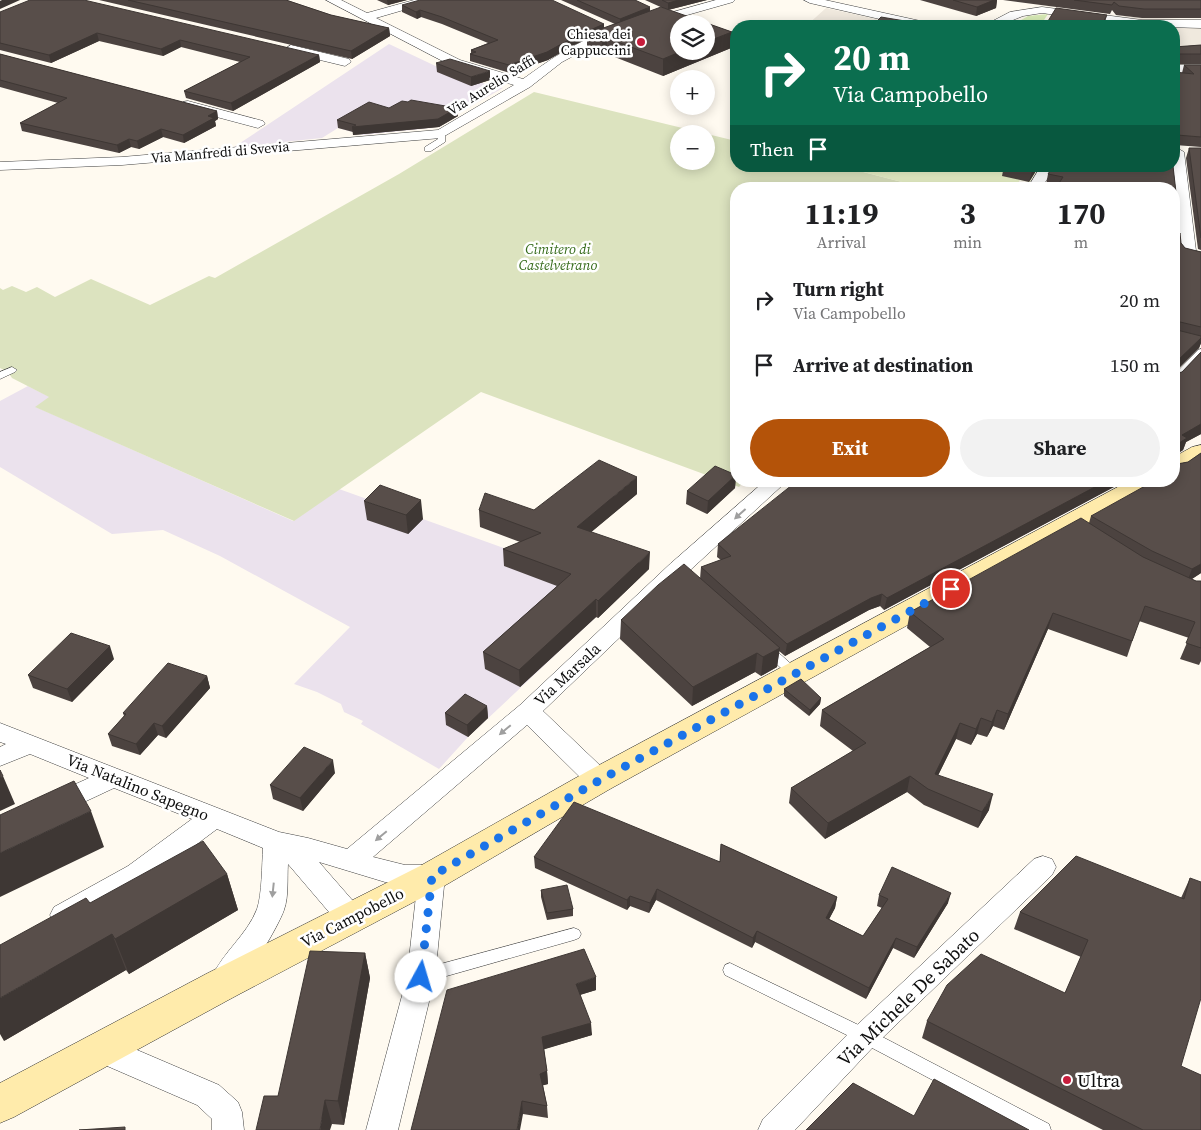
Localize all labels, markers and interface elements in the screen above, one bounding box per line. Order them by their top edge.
map controls [670,15,715,170]
button: layers [670,15,715,60]
place label: Chiesa dei Cappuccini [561,24,631,60]
text: 20 m [833,34,910,82]
marker: Chiesa dei Cappuccini [635,36,647,48]
icon: right [750,40,815,105]
street label: Via Aurelio Saffi [443,50,539,120]
button: + [670,70,715,115]
text: Via Campobello [833,79,988,109]
button: − [670,125,715,170]
icon: arrive [804,135,832,163]
street label: Via Manfredi di Svevia [150,136,291,168]
text: Then [750,136,794,162]
text: 11:19 [805,193,879,234]
text: 3 [959,193,976,234]
text: 170 [1057,193,1105,234]
text: Arrival [817,231,866,253]
text: min [953,231,982,253]
text: m [1074,231,1088,253]
park label: Cimitero di Castelvetrano [519,239,597,275]
text: Turn right [793,276,884,302]
icon: right [750,286,778,314]
text: 20 m [1119,287,1160,313]
text: Via Campobello [793,302,906,324]
icon: arrive [750,351,778,379]
text: Arrive at destination [793,352,973,378]
text: 150 m [1110,352,1160,378]
button: Exit [750,419,950,477]
button: Share [960,419,1160,477]
one-way arrow [735,508,747,520]
pin [930,568,972,610]
icon: arrive [937,575,965,603]
street label: Via Marsala [529,637,606,711]
one-way arrow [498,725,511,736]
street label: Via Natalino Sapegno [63,748,213,826]
one-way arrow [375,830,388,841]
one-way arrow [269,882,277,898]
street label: Via Campobello [297,882,407,952]
street label: Via Michele De Sabato [831,922,985,1072]
position arrow [394,950,446,1002]
place label: Ultra [1077,1067,1120,1093]
marker: Ultra [1061,1074,1073,1086]

